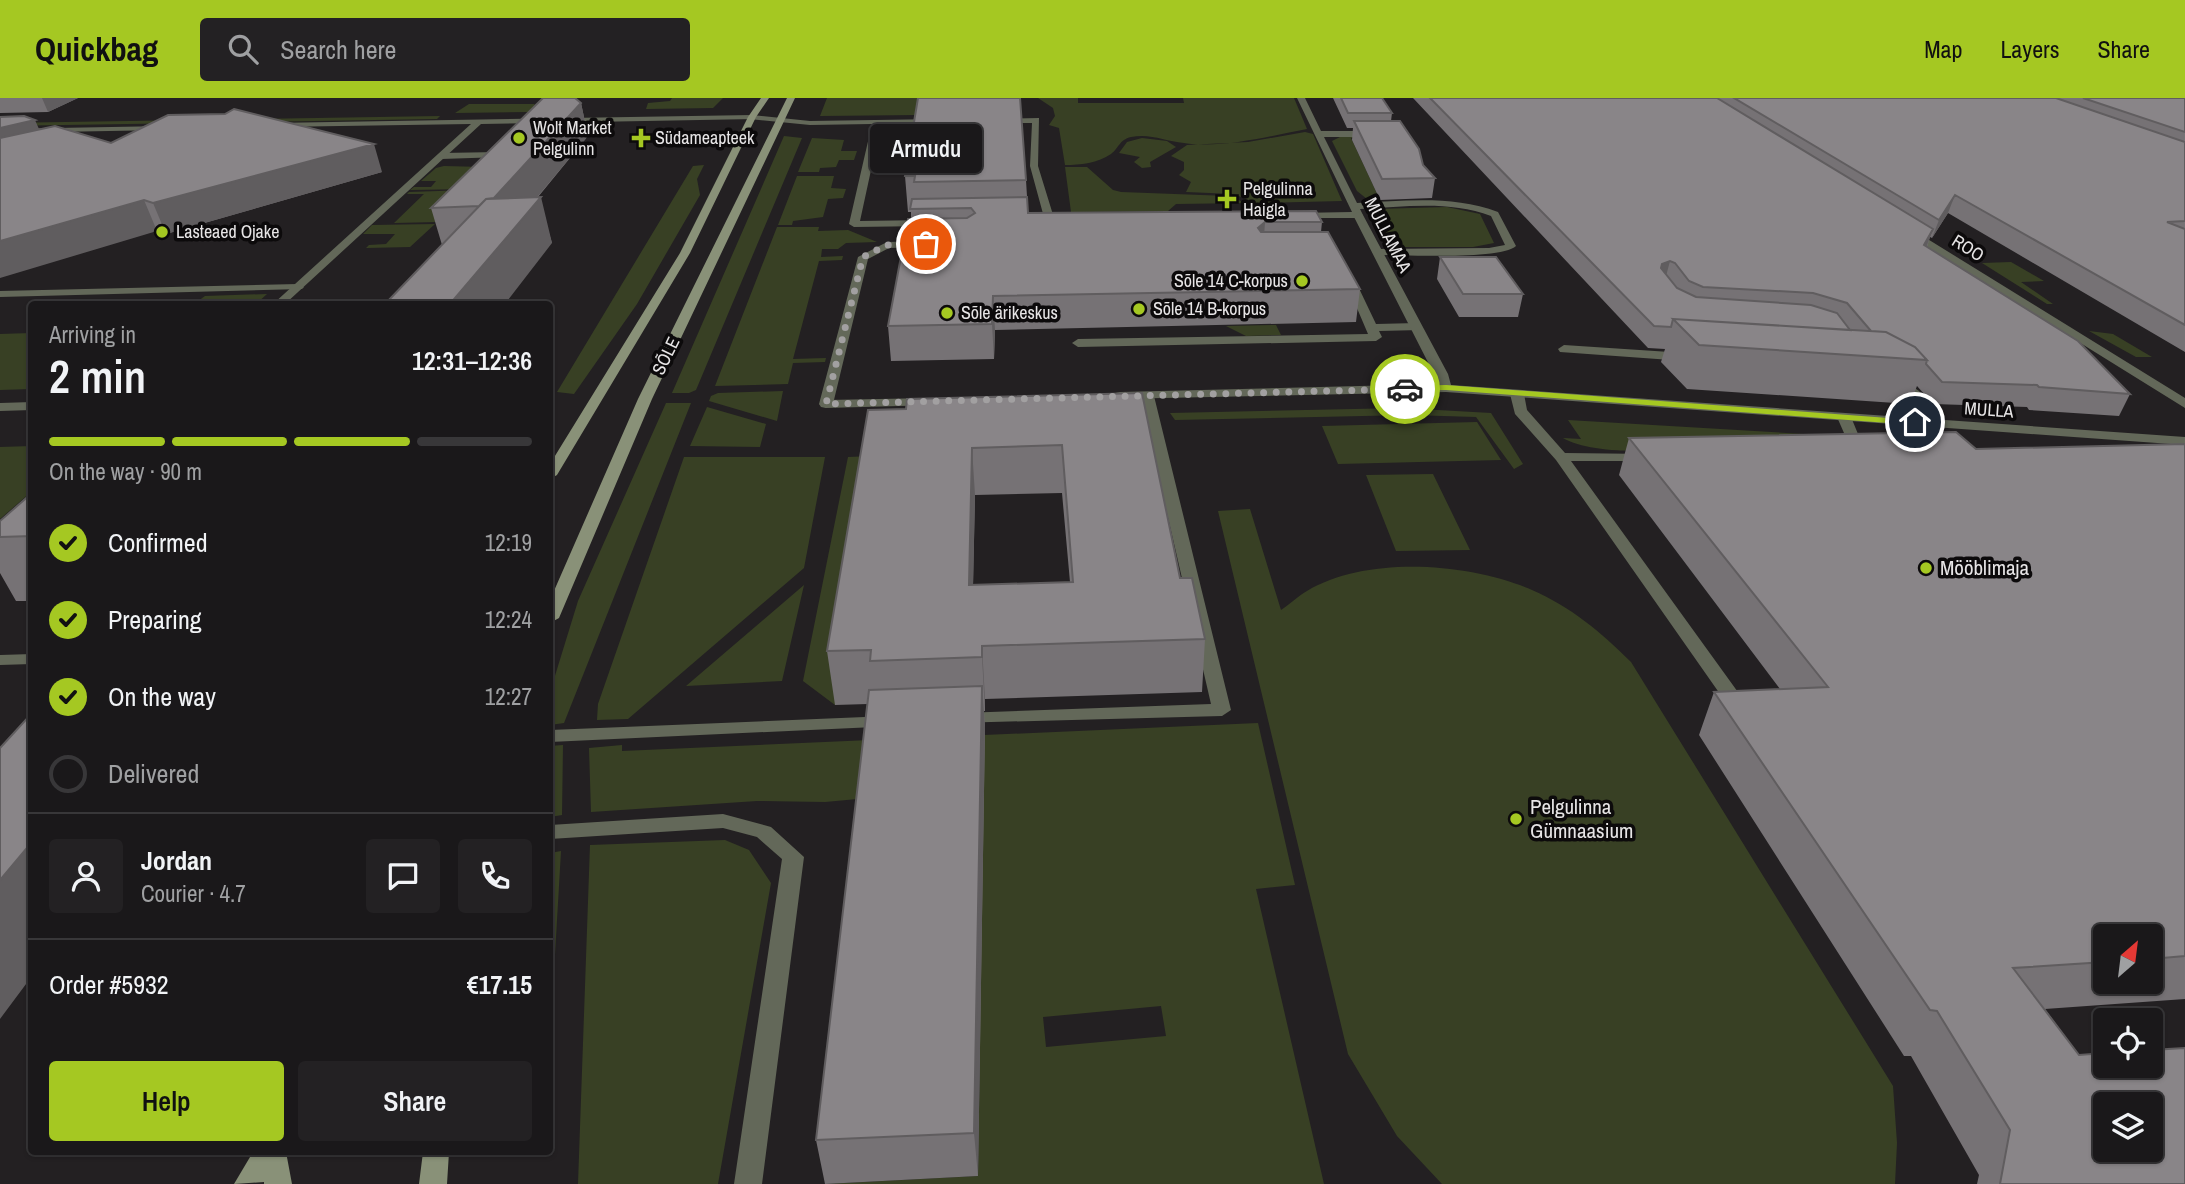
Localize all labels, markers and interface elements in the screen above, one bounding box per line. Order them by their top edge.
search box [200,18,690,81]
text: Quickbag [35,27,158,71]
icon: search [224,30,262,68]
text: Search here [280,32,396,67]
text: Map [1924,33,1962,65]
text: Layers [2000,33,2059,65]
text: Share [2097,33,2150,65]
place label: Wolt Market Pelgulinn [533,115,611,161]
place label: Südameapteek [655,125,755,150]
callout: Armudu [870,125,982,174]
marker: Wolt Market Pelgulinn [511,130,527,146]
marker: Südameapteek [633,130,649,146]
text: Armudu [891,133,961,164]
place label: Pelgulinna Haigla [1243,176,1313,222]
marker: Pelgulinna Haigla [1217,189,1237,209]
street label: MULLAMAA [1359,193,1418,277]
pin [896,214,956,274]
place label: Lasteaed Ojake [176,219,279,244]
marker: Lasteaed Ojake [154,224,170,240]
icon: bag [907,225,945,263]
street label: ROO [1947,228,1989,267]
place label: Sõle 14 C-korpus [1174,268,1288,293]
marker: Sõle 14 C-korpus [1294,273,1310,289]
place label: Sõle 14 B-korpus [1153,296,1266,321]
place label: Sõle ärikeskus [961,300,1058,325]
marker: Sõle 14 B-korpus [1131,301,1147,317]
marker: Sõle ärikeskus [939,305,955,321]
text: Arriving in [49,319,136,350]
street label: SÕLE [646,333,685,379]
text: 12:31–12:36 [412,343,532,378]
text: 2 min [49,345,146,407]
courier [1370,354,1440,424]
icon: car [1386,370,1424,408]
pin [1885,392,1945,452]
street label: MULLA [1964,395,2015,424]
icon: home [1896,403,1934,441]
text: On the way · 90 m [49,456,202,487]
icon: check [49,524,87,562]
text: Confirmed [108,525,208,560]
text: 12:19 [485,527,532,558]
place label: Mööblimaja [1940,553,2029,582]
marker: Mööblimaja [1918,560,1934,576]
icon: check [49,601,87,639]
text: Preparing [108,602,202,637]
text: 12:24 [485,604,532,635]
icon: check [49,678,87,716]
text: On the way [108,679,216,714]
text: 12:27 [485,681,532,712]
text: Delivered [108,756,199,791]
place label: Pelgulinna Gümnaasium [1530,792,1633,845]
marker: Pelgulinna Gümnaasium [1508,811,1524,827]
button: person [49,839,123,913]
button: chat [366,839,440,913]
button: phone [458,839,532,913]
text: Jordan [141,843,212,878]
text: Courier · 4.7 [141,878,246,909]
north arrow [2093,924,2163,994]
map controls [2093,924,2163,1162]
text: Order #5932 [49,967,169,1002]
text: €17.15 [467,967,532,1002]
button: locate [2093,1008,2163,1078]
button: Help [49,1061,284,1141]
button: Share [298,1061,532,1141]
button: layers [2093,1092,2163,1162]

